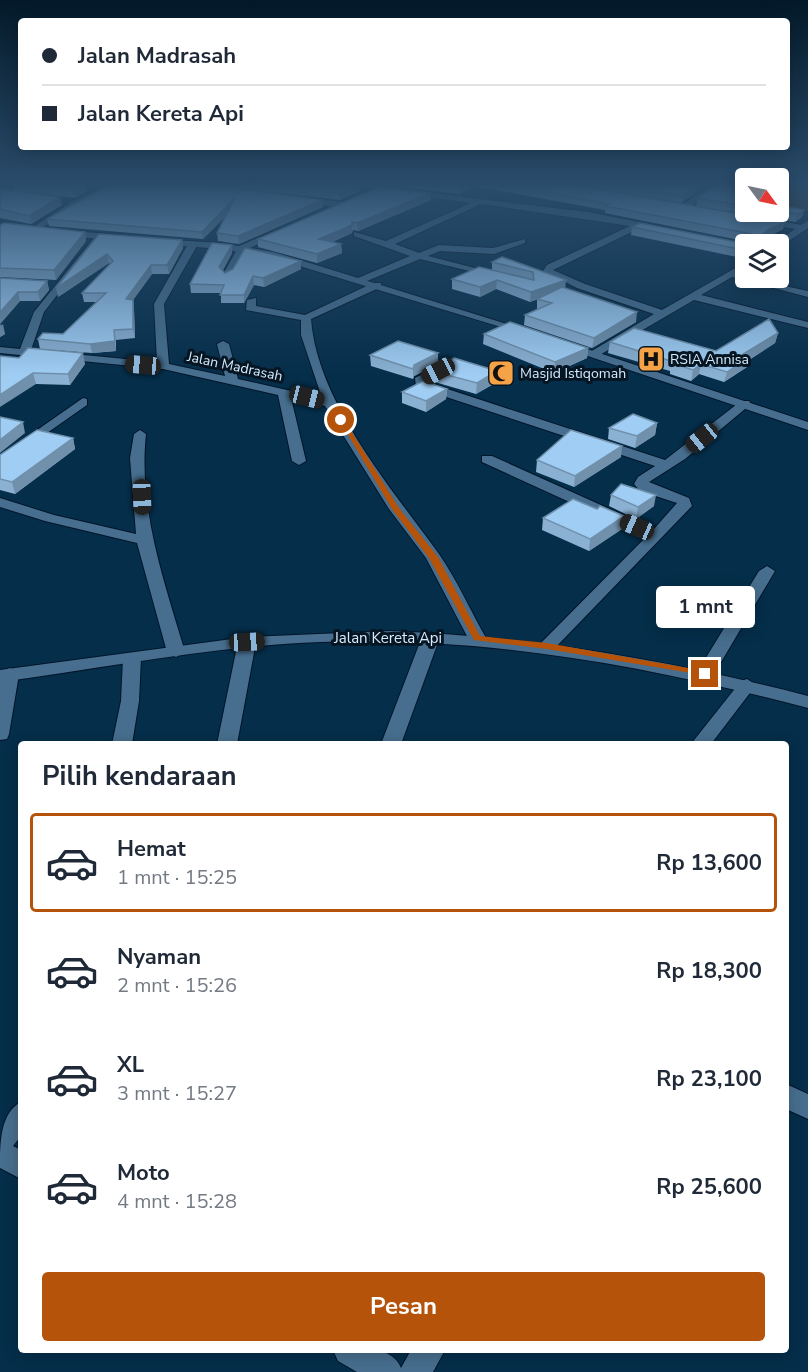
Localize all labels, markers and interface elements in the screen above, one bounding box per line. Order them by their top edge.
text: Jalan Madrasah [78,41,236,71]
text: Jalan Kereta Api [78,99,244,129]
north arrow [735,168,789,222]
map controls [735,168,789,288]
button: layers [735,234,789,288]
hospital icon: RSIA Annisa [636,344,666,374]
street label: Jalan Madrasah [184,347,284,386]
place label: RSIA Annisa [670,350,749,369]
car [124,354,162,376]
car [418,355,458,387]
mosque icon: Masjid Istiqomah [486,358,516,388]
place label: Masjid Istiqomah [520,364,626,383]
car [287,384,327,410]
route start [327,406,354,433]
car [682,420,722,456]
car [132,479,152,515]
car [617,511,657,543]
callout: 1 mnt [656,587,754,629]
text: 1 mnt [678,593,733,620]
street label: Jalan Kereta Api [333,628,442,648]
car [229,632,265,652]
route end [691,660,718,687]
text: Pilih kendaraan [42,758,236,795]
text: Hemat [117,834,186,864]
icon: car [45,836,99,890]
text: Rp 13,600 [656,848,762,878]
text: 1 mnt · 15:25 [117,864,237,891]
text: Nyaman [117,942,201,972]
icon: car [45,944,99,998]
text: Rp 18,300 [656,956,762,986]
text: 2 mnt · 15:26 [117,972,237,999]
text: XL [117,1050,144,1080]
icon: car [45,1052,99,1106]
text: Rp 23,100 [656,1064,762,1094]
text: 3 mnt · 15:27 [117,1080,237,1107]
text: Moto [117,1158,170,1188]
icon: car [45,1160,99,1214]
text: Rp 25,600 [656,1172,762,1202]
text: 4 mnt · 15:28 [117,1188,237,1215]
button: Pesan [42,1272,765,1341]

